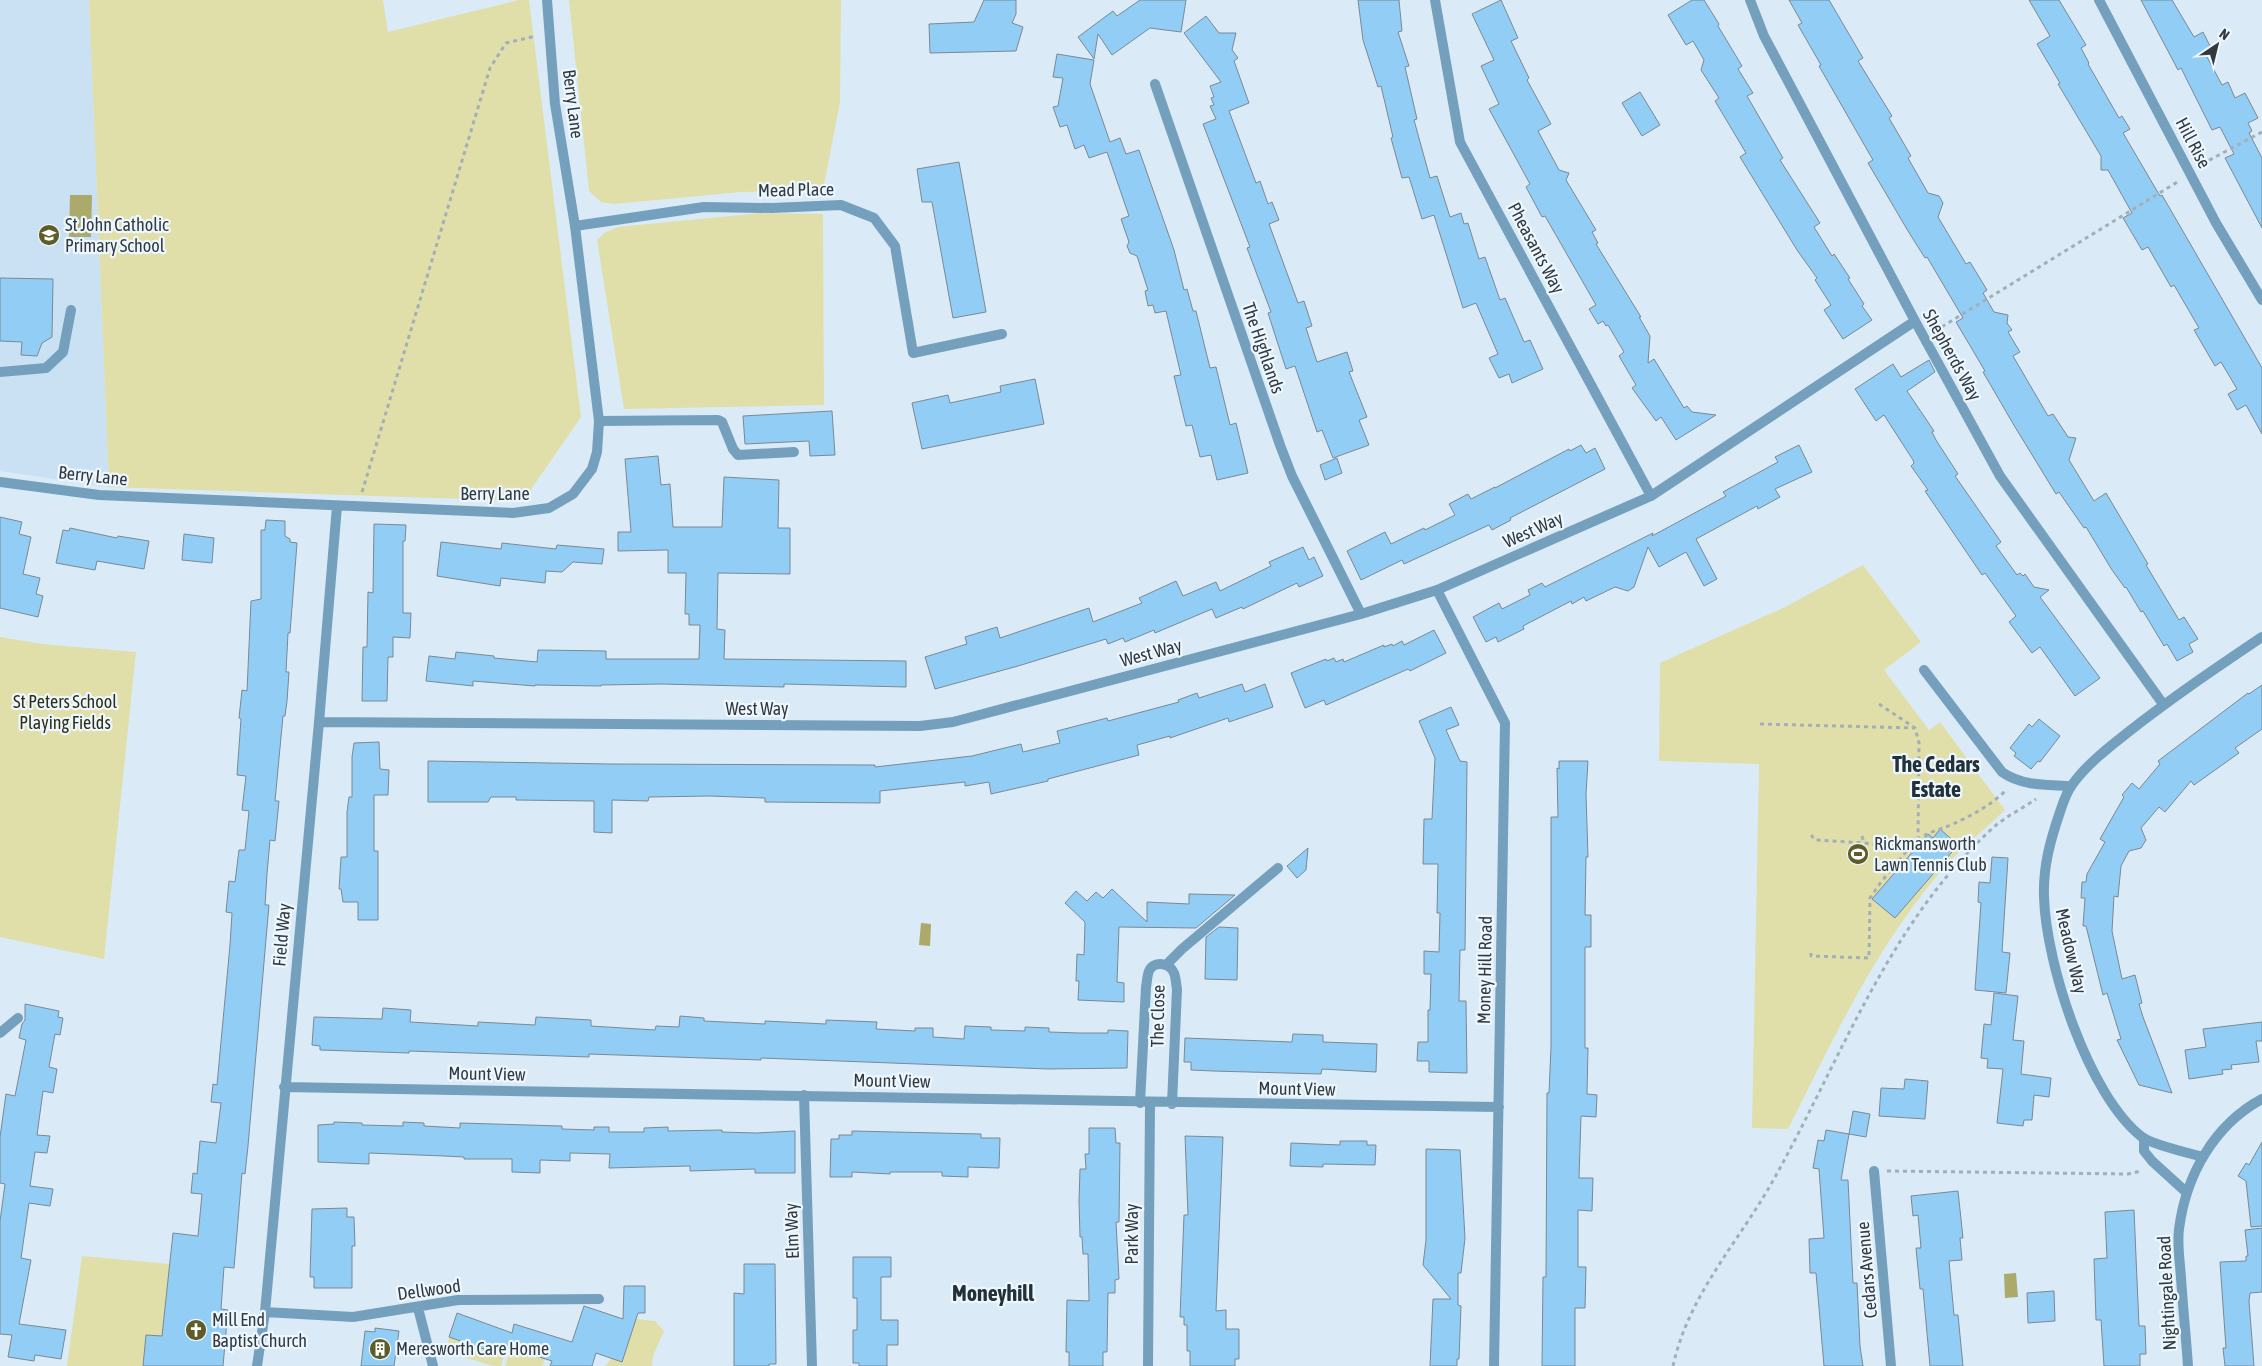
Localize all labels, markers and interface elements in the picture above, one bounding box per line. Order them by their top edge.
north arrow [2192,20,2242,70]
text: N [2216,25,2232,43]
street label: Berry Lane [559,68,588,140]
street label: Hill Rise [2171,114,2215,172]
street label: Mead Place [758,178,834,201]
street label: Pheasants Way [1504,199,1569,297]
place label: St John Catholic Primary School [65,214,169,256]
school or university icon: St John Catholic Primary School [37,223,61,247]
street label: The Highlands [1238,300,1289,396]
street label: Shepherds Way [1919,306,1986,404]
street label: Berry Lane [57,461,129,490]
street label: Berry Lane [460,483,530,504]
street label: West Way [1500,507,1566,552]
street label: West Way [1118,634,1184,671]
park label: St Peters School Playing Fields [13,691,117,733]
street label: West Way [726,698,788,719]
district label: The Cedars Estate [1892,751,1980,802]
place label: Rickmansworth Lawn Tennis Club [1874,833,1987,875]
sports icon: Rickmansworth Lawn Tennis Club [1846,842,1870,866]
street label: Field Way [268,902,295,967]
street label: Meadow Way [2051,906,2091,996]
street label: Money Hill Road [1473,916,1496,1024]
street label: The Close [1146,985,1169,1047]
street label: Mount View [448,1062,526,1085]
street label: Mount View [853,1069,931,1092]
street label: Mount View [1258,1077,1336,1100]
street label: Elm Way [780,1203,803,1259]
street label: Park Way [1121,1204,1142,1264]
street label: Cedars Avenue [1852,1221,1881,1319]
street label: Nightingale Road [2153,1235,2180,1351]
street label: Dellwood [396,1275,462,1304]
district label: Moneyhill [952,1280,1035,1306]
place label: Mill End Baptist Church [212,1309,307,1351]
church icon: Mill End Baptist Church [184,1318,208,1342]
building icon: Meresworth Care Home [368,1337,392,1361]
place label: Meresworth Care Home [396,1338,549,1359]

